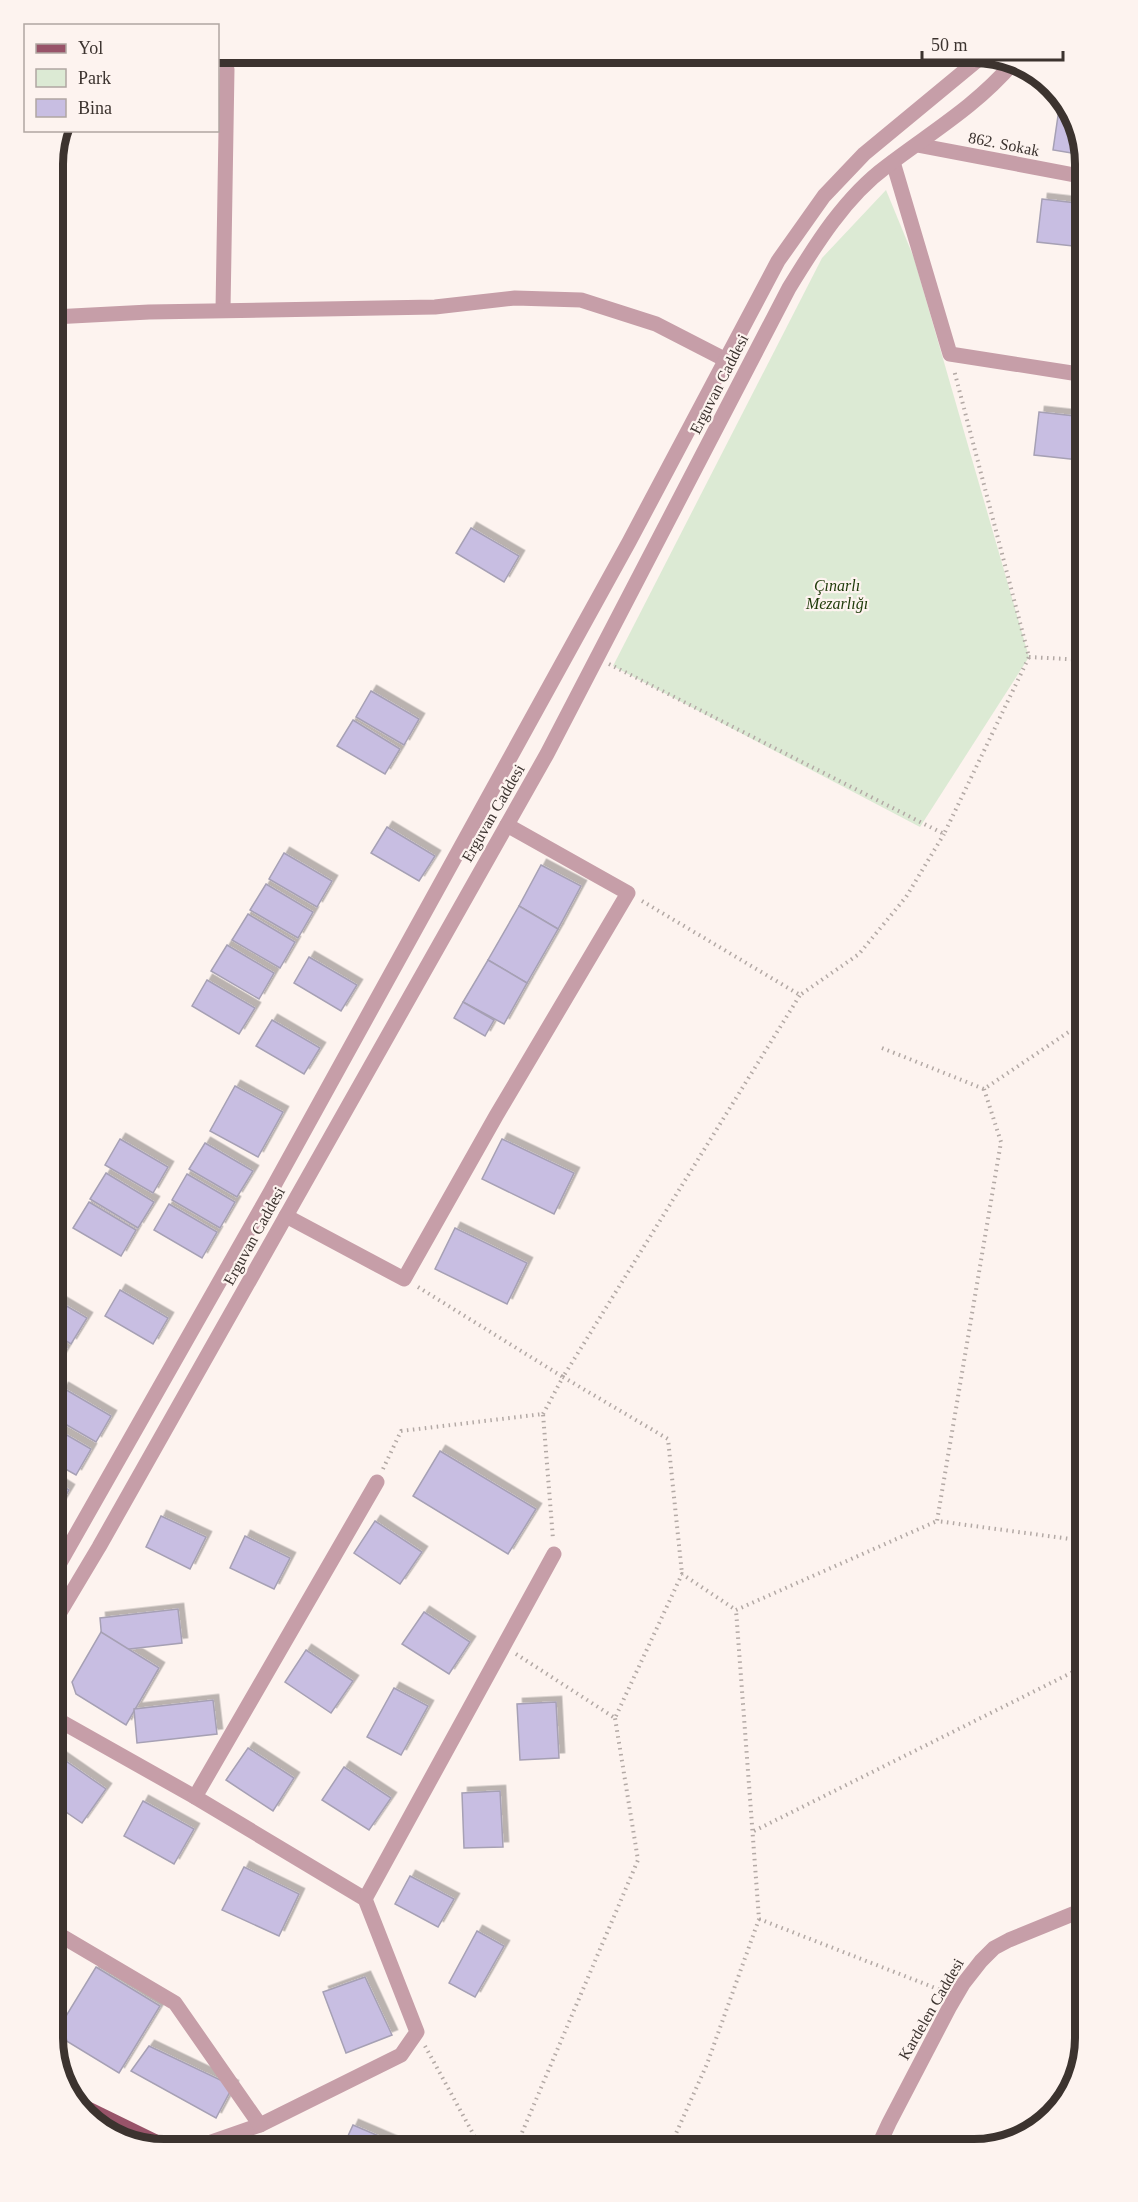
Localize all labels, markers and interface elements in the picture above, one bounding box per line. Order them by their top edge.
legend [24,24,219,132]
scale bar [922,24,1063,62]
text: 50 m [931,35,968,55]
text: Yol [78,38,103,58]
text: Park [78,68,111,88]
text: Bina [78,98,112,118]
street label: 862. Sokak [967,129,1041,159]
street label: Erguvan Caddesi [687,331,753,437]
park label: Çınarlı Mezarlığı [805,577,868,613]
street label: Erguvan Caddesi [458,761,529,865]
street label: Erguvan Caddesi [220,1184,289,1288]
street label: Kardelen Caddesi [895,1955,967,2063]

